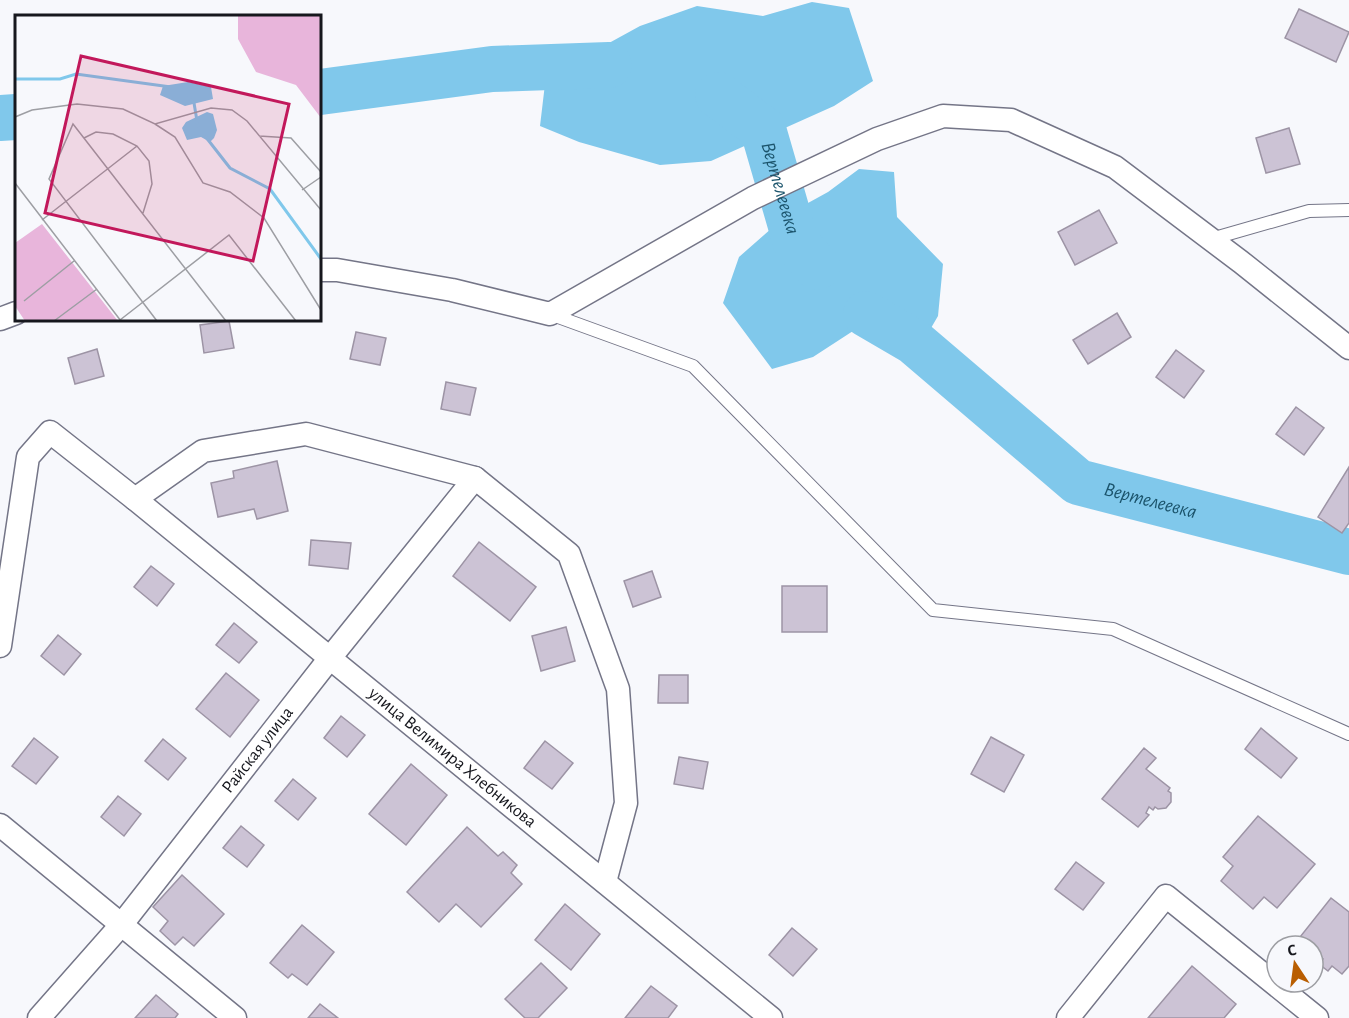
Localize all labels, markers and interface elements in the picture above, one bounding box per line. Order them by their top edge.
inset map [15,15,321,321]
water label: Вертелеевка [757,140,803,237]
water label: Вертелеевка [1102,479,1199,522]
street label: улица Велимира Хлебникова [364,684,540,831]
street label: Райская улица [219,704,297,797]
north arrow [1265,934,1325,994]
text: С [1286,942,1298,959]

